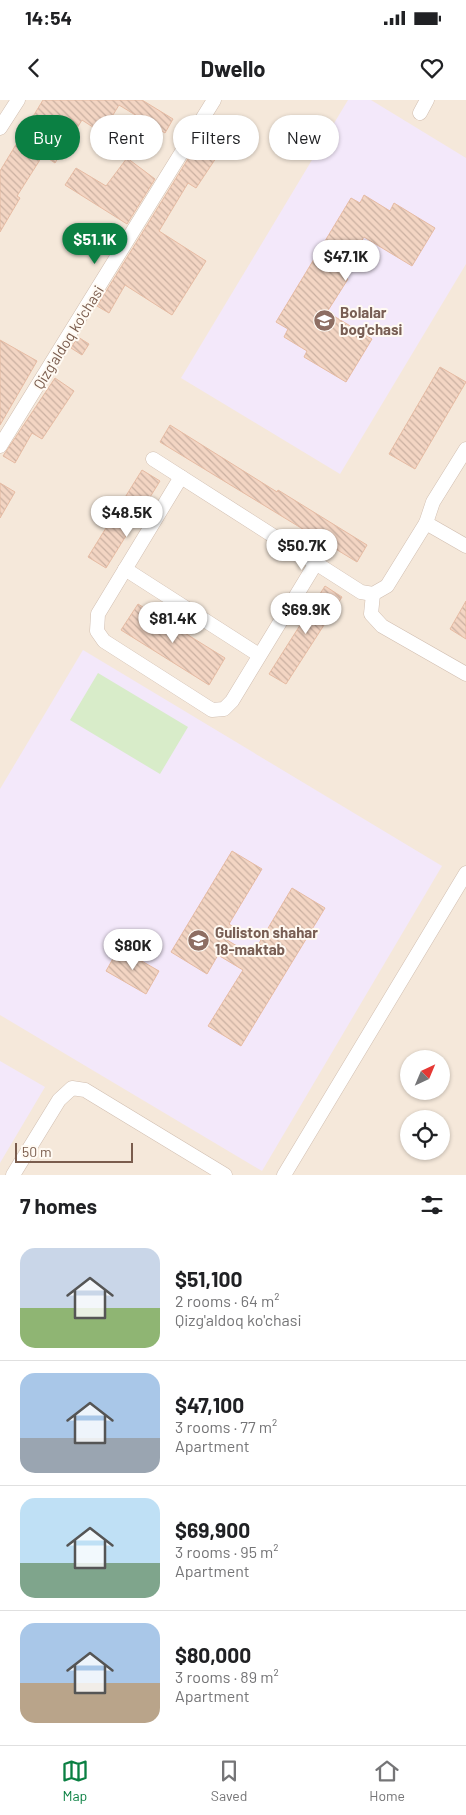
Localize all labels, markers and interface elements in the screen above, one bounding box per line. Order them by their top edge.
text: 14:54 [25,6,72,29]
icon: back [20,54,48,82]
icon: heart [418,54,446,82]
text: Dwello [200,55,266,81]
chip: Buy [15,115,80,160]
chip: Rent [90,115,163,160]
chip: Filters [173,115,259,160]
chip: New [269,115,339,160]
pin: $51.1K [54,222,136,265]
text: $51.1K [73,229,117,248]
pin: $47.1K [305,240,387,282]
text: $47.1K [324,246,368,265]
street label: Qizg'aldoq ko'chasi [29,282,107,392]
place label: Bolalar bog'chasi [340,303,403,338]
school or university icon: Bolalar bog'chasi [312,309,336,333]
pin: $48.5K [86,496,168,538]
text: $48.5K [102,502,152,521]
pin: $50.7K [261,528,343,571]
text: $50.7K [277,535,327,554]
pin: $69.9K [265,592,347,635]
text: $69.9K [281,599,331,618]
pin: $81.4K [132,602,214,644]
text: $81.4K [149,608,197,627]
place label: Guliston shahar 18-maktab [215,923,318,958]
pin: $80K [103,928,163,971]
school or university icon: Guliston shahar 18-maktab [187,929,211,953]
text: $80K [115,935,151,954]
north arrow [400,1050,450,1100]
map controls [400,1050,450,1160]
button: locate [400,1110,450,1160]
scale bar [15,1140,132,1163]
text: 50 m [22,1143,51,1160]
icon: filters [418,1191,446,1219]
text: 7 homes [20,1193,97,1218]
text: $51,100 [175,1266,242,1291]
icon: home [60,1268,120,1328]
text: 2 rooms · 64 m² [175,1291,279,1310]
text: Qizg'aldoq ko'chasi [175,1310,302,1329]
text: $47,100 [175,1392,244,1417]
icon: home [60,1393,120,1453]
text: 3 rooms · 77 m² [175,1417,277,1436]
text: Apartment [175,1436,250,1455]
text: $69,900 [175,1517,250,1542]
icon: home [60,1518,120,1578]
text: 3 rooms · 95 m² [175,1542,279,1561]
text: Apartment [175,1561,250,1580]
text: $80,000 [175,1642,251,1667]
icon: home [60,1643,120,1703]
text: 3 rooms · 89 m² [175,1667,279,1686]
text: Apartment [175,1686,250,1705]
tab: Map [61,1757,89,1804]
tab: Saved [211,1757,247,1804]
tab: Home [369,1757,405,1804]

